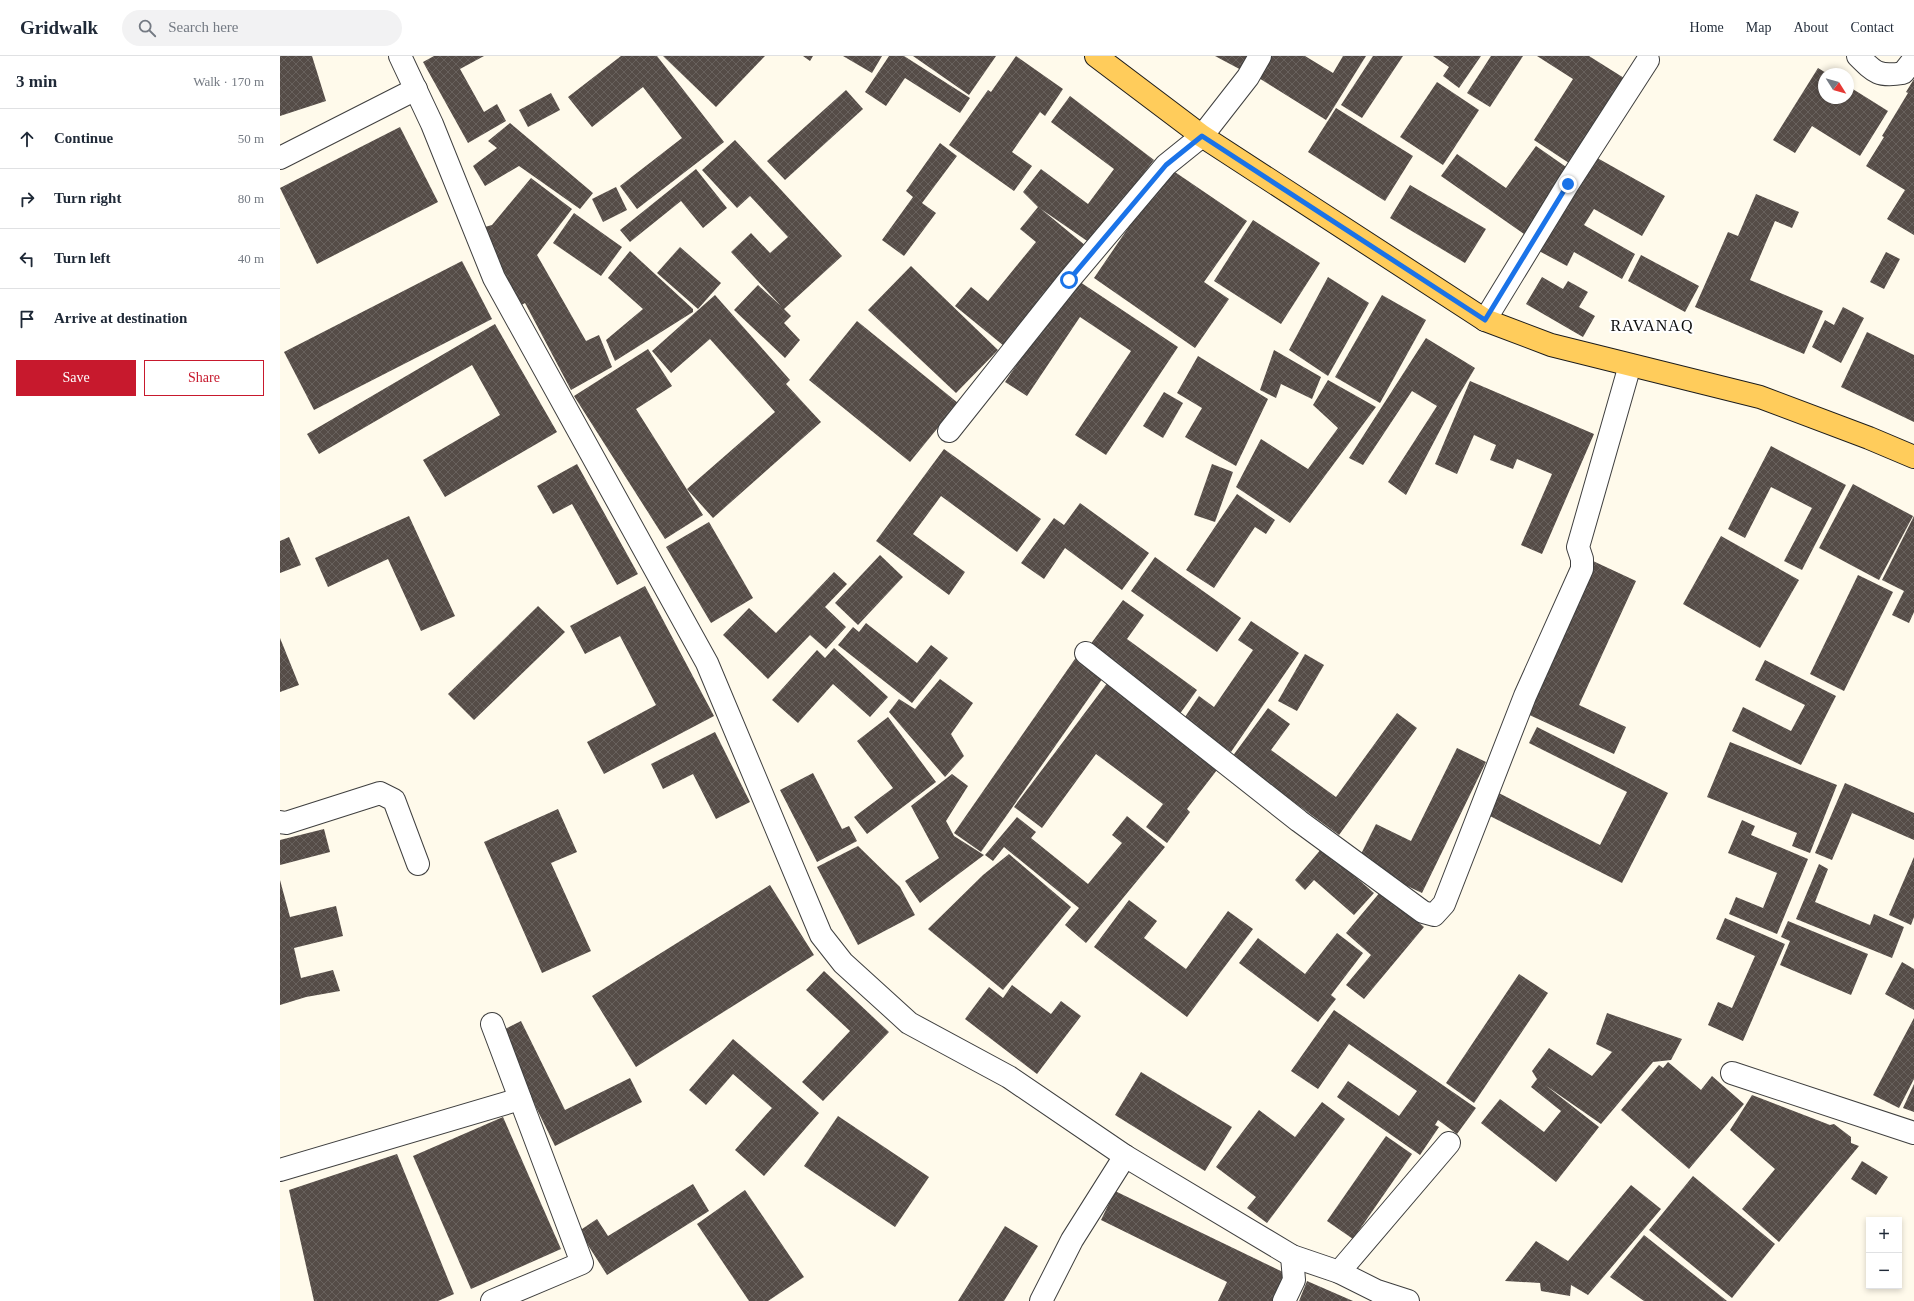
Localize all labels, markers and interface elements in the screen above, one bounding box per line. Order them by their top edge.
search box [122,10,402,46]
text: Gridwalk [20,17,98,38]
icon: search [136,17,158,39]
text: Search here [168,19,239,35]
text: Home [1690,20,1724,35]
text: Map [1746,20,1771,35]
text: About [1793,20,1828,35]
text: Contact [1850,20,1894,35]
north arrow [1818,68,1854,104]
text: 3 min [16,72,57,91]
text: Walk · 170 m [193,74,264,89]
icon: ahead [16,128,38,150]
text: Continue [54,130,113,146]
text: 50 m [238,131,264,146]
route end [1559,175,1577,193]
icon: right [16,188,38,210]
text: Turn right [54,190,121,206]
text: 80 m [238,191,264,206]
icon: left [16,248,38,270]
text: Turn left [54,250,111,266]
text: 40 m [238,251,264,266]
route start [1060,271,1078,289]
icon: arrive [16,308,38,330]
text: Arrive at destination [54,310,187,326]
district label: RAVANAQ [1611,317,1693,334]
button: Save [16,360,136,396]
button: Share [144,360,264,396]
map controls [1866,1217,1902,1289]
button: + [1866,1217,1902,1253]
button: − [1866,1253,1902,1289]

